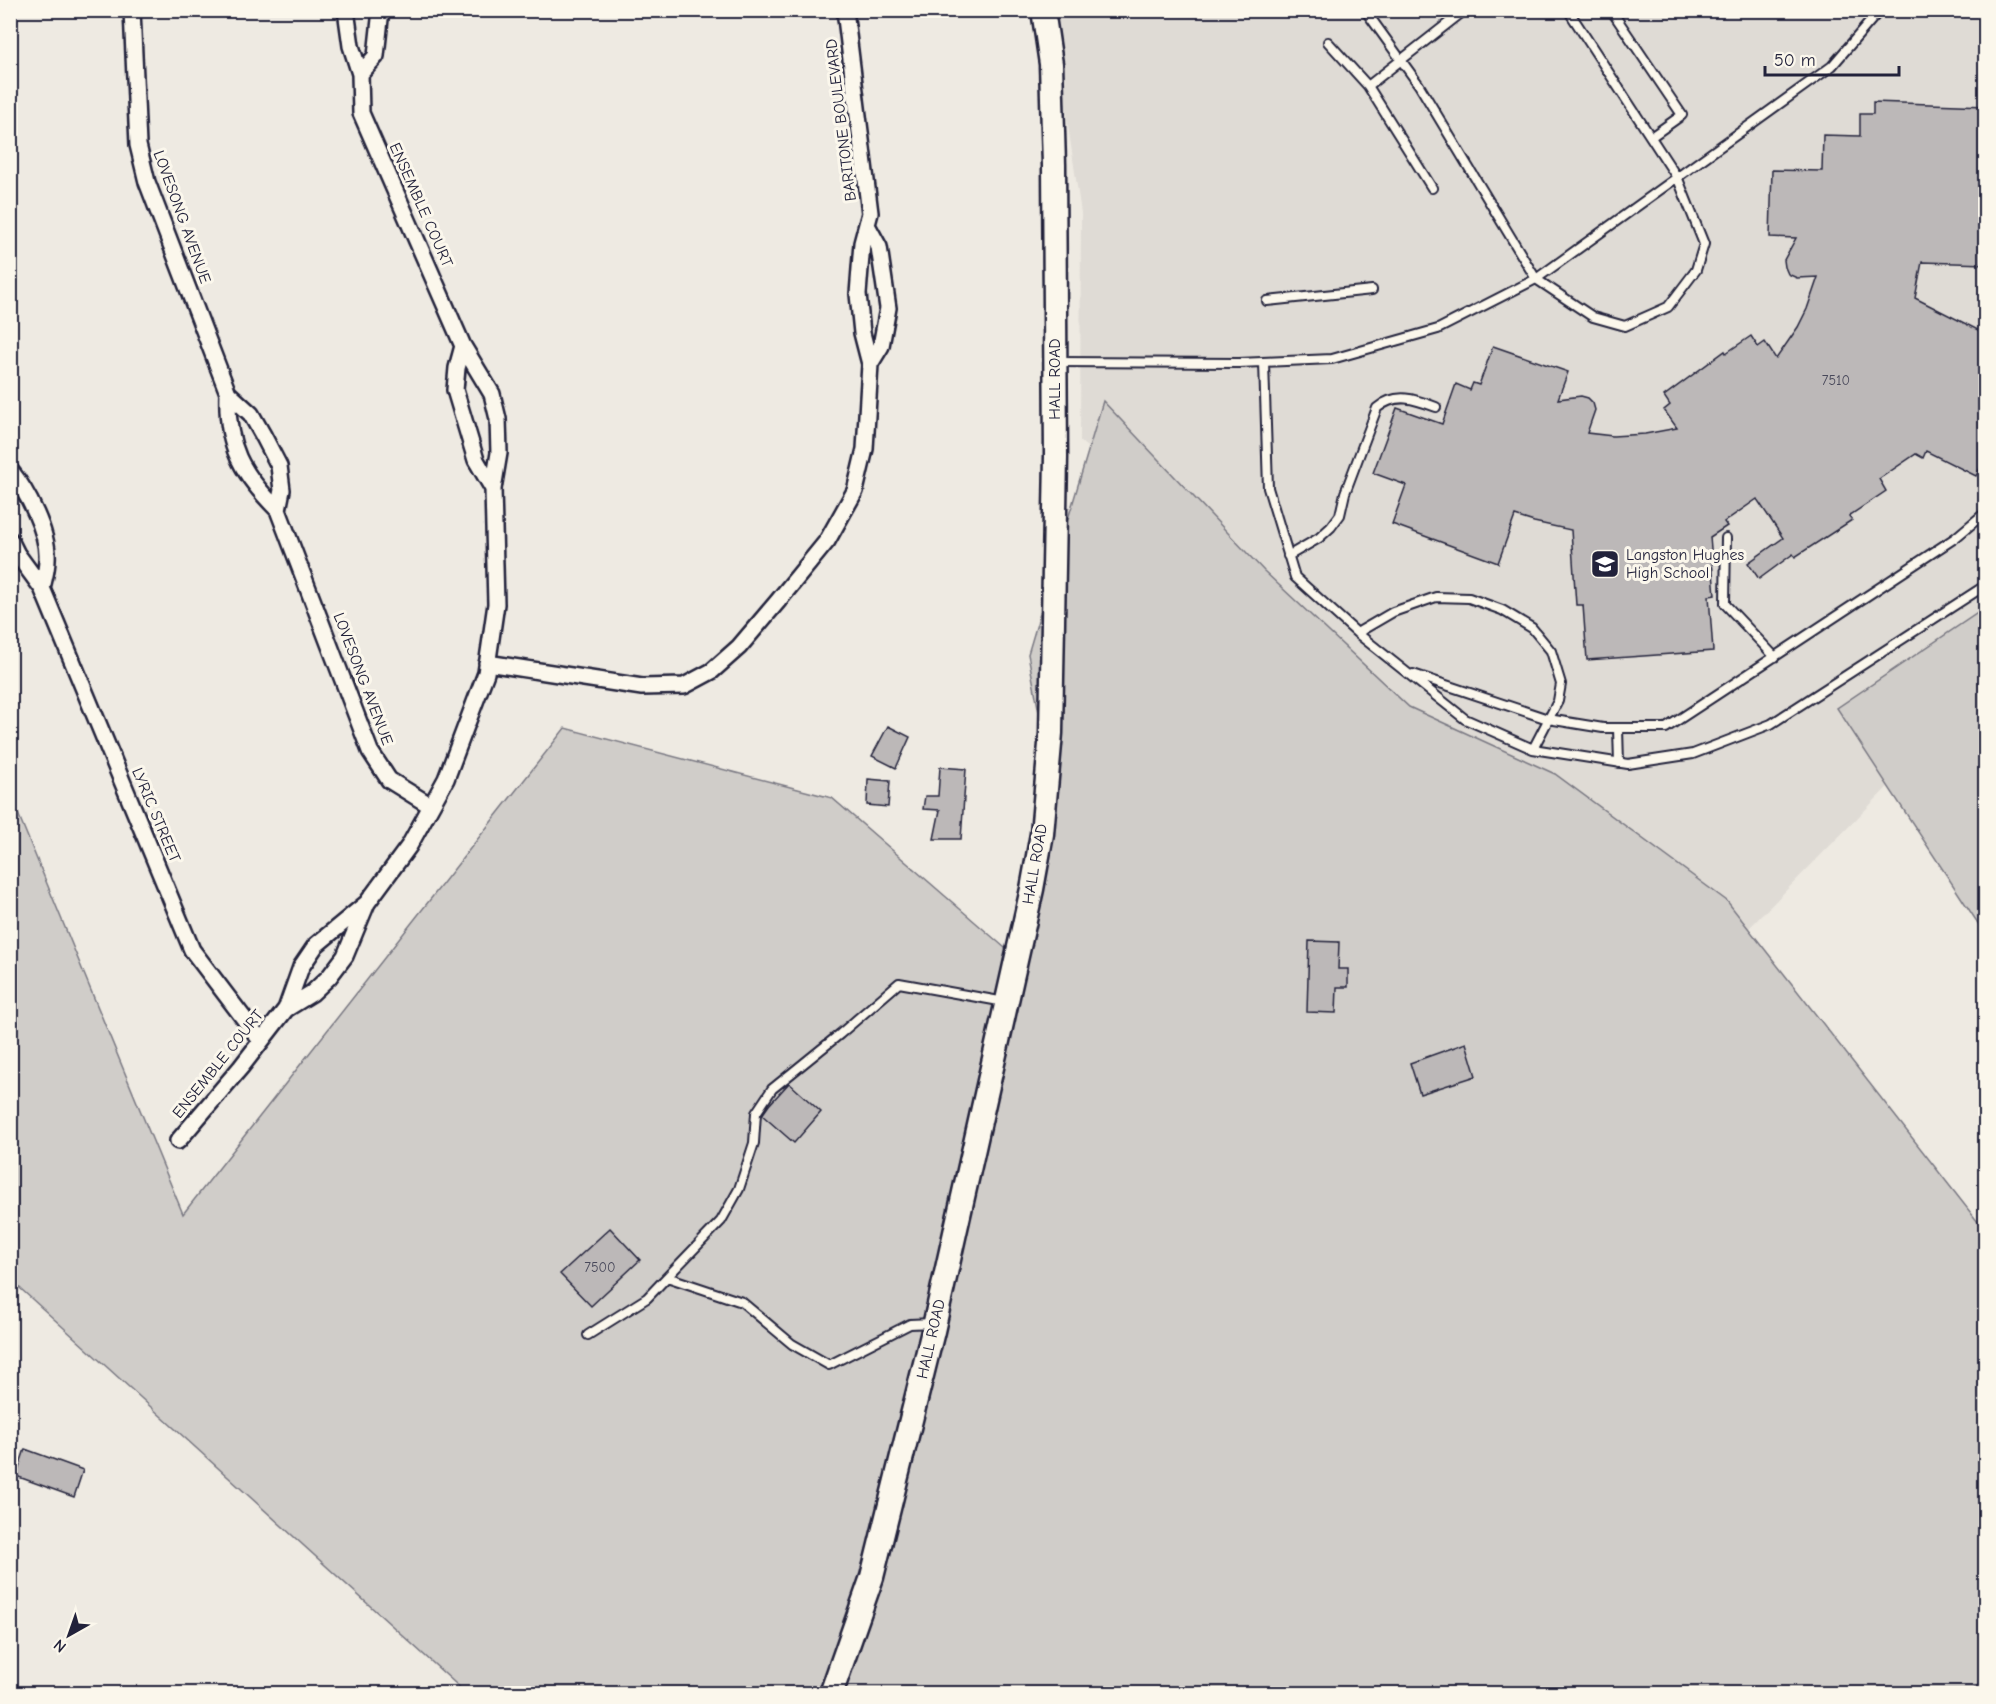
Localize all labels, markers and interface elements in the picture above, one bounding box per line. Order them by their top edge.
street label: BARITONE BOULEVARD [822,38,860,202]
scale bar [1765,39,1898,77]
text: 50 m [1774,50,1816,71]
street label: ENSEMBLE COURT [386,140,457,270]
street label: LOVESONG AVENUE [150,148,215,286]
street label: HALL ROAD [1046,338,1064,420]
house number: 7510 [1822,372,1850,389]
place label: Langston Hughes High School [1626,546,1745,582]
school or university icon: Langston Hughes High School [1589,548,1621,580]
street label: LOVESONG AVENUE [329,610,397,748]
street label: LYRIC STREET [128,765,184,866]
street label: HALL ROAD [1019,822,1051,906]
street label: ENSEMBLE COURT [169,1006,268,1122]
house number: 7500 [584,1259,616,1276]
street label: HALL ROAD [913,1297,949,1381]
north arrow [39,1605,99,1665]
text: N [50,1635,70,1656]

